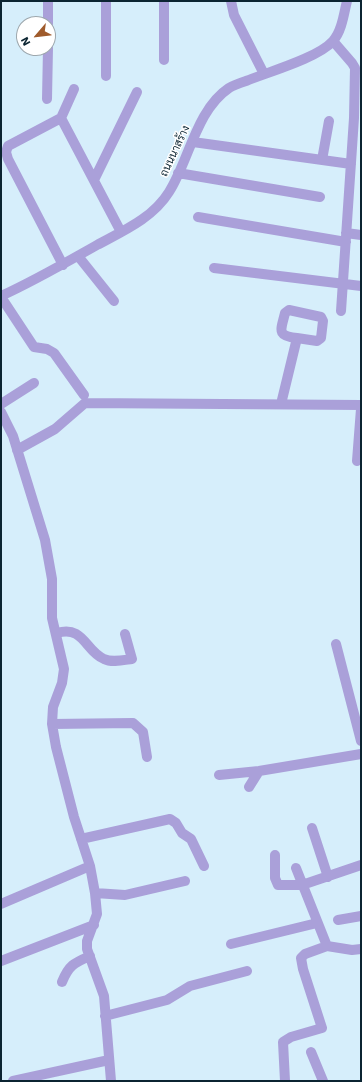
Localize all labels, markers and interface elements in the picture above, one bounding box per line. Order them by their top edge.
north arrow [16,16,56,56]
text: N [18,35,33,48]
street label: ถนนนาสร้าง [157,123,193,179]

